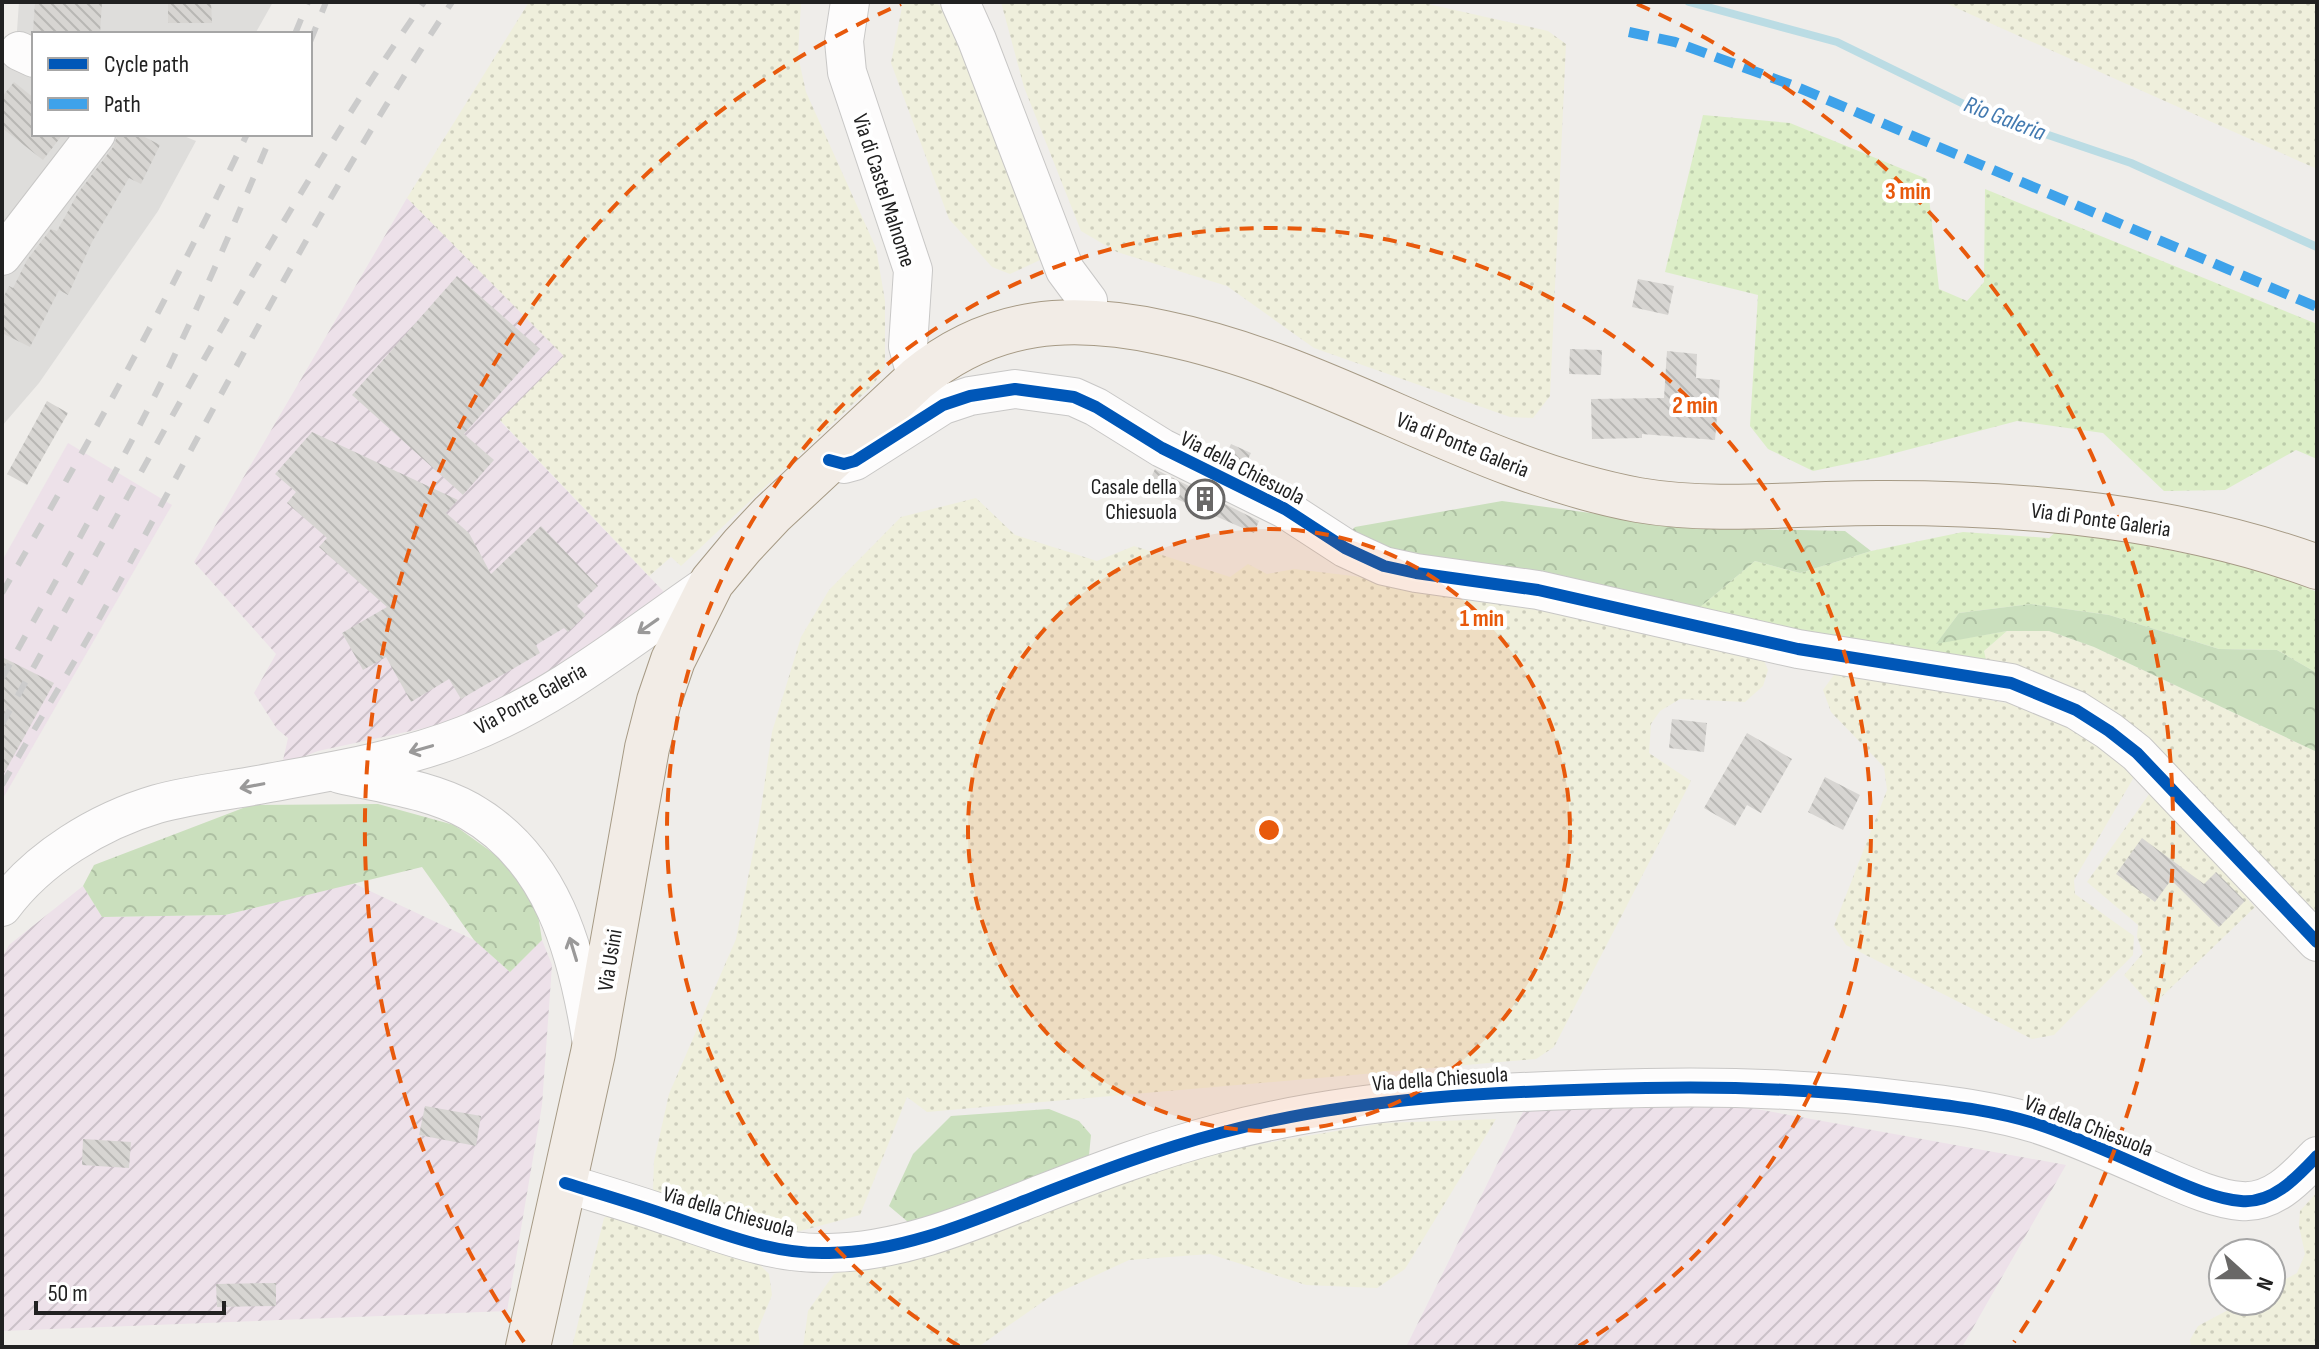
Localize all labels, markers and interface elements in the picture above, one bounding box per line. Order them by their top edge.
legend [32,32,312,136]
text: Cycle path [104,50,189,79]
text: Path [104,90,141,119]
water label: Rio Galeria [1960,90,2050,147]
street label: Via di Castel Malnome [846,110,921,270]
text: 3 min [1885,177,1931,206]
text: 2 min [1672,391,1718,420]
street label: Via di Ponte Galeria [1392,407,1533,484]
street label: Via della Chiesuola [1176,425,1309,511]
place label: Casale della Chiesuola [1091,474,1177,526]
building icon: Casale della Chiesuola [1184,478,1226,520]
street label: Via di Ponte Galeria [2029,497,2172,544]
text: 1 min [1460,604,1504,633]
one-way arrow [637,618,659,634]
street label: Via Ponte Galeria [470,657,591,741]
one-way arrow [408,743,434,758]
one-way arrow [240,780,265,795]
centre of rings [1255,816,1283,844]
street label: Via Usini [592,927,629,993]
one-way arrow [565,937,580,963]
street label: Via della Chiesuola [1371,1061,1509,1098]
street label: Via della Chiesuola [2020,1089,2157,1163]
street label: Via della Chiesuola [660,1181,798,1244]
north arrow [2207,1237,2287,1317]
scale bar [36,1265,224,1315]
text: N [2250,1273,2279,1294]
text: 50 m [48,1279,88,1308]

